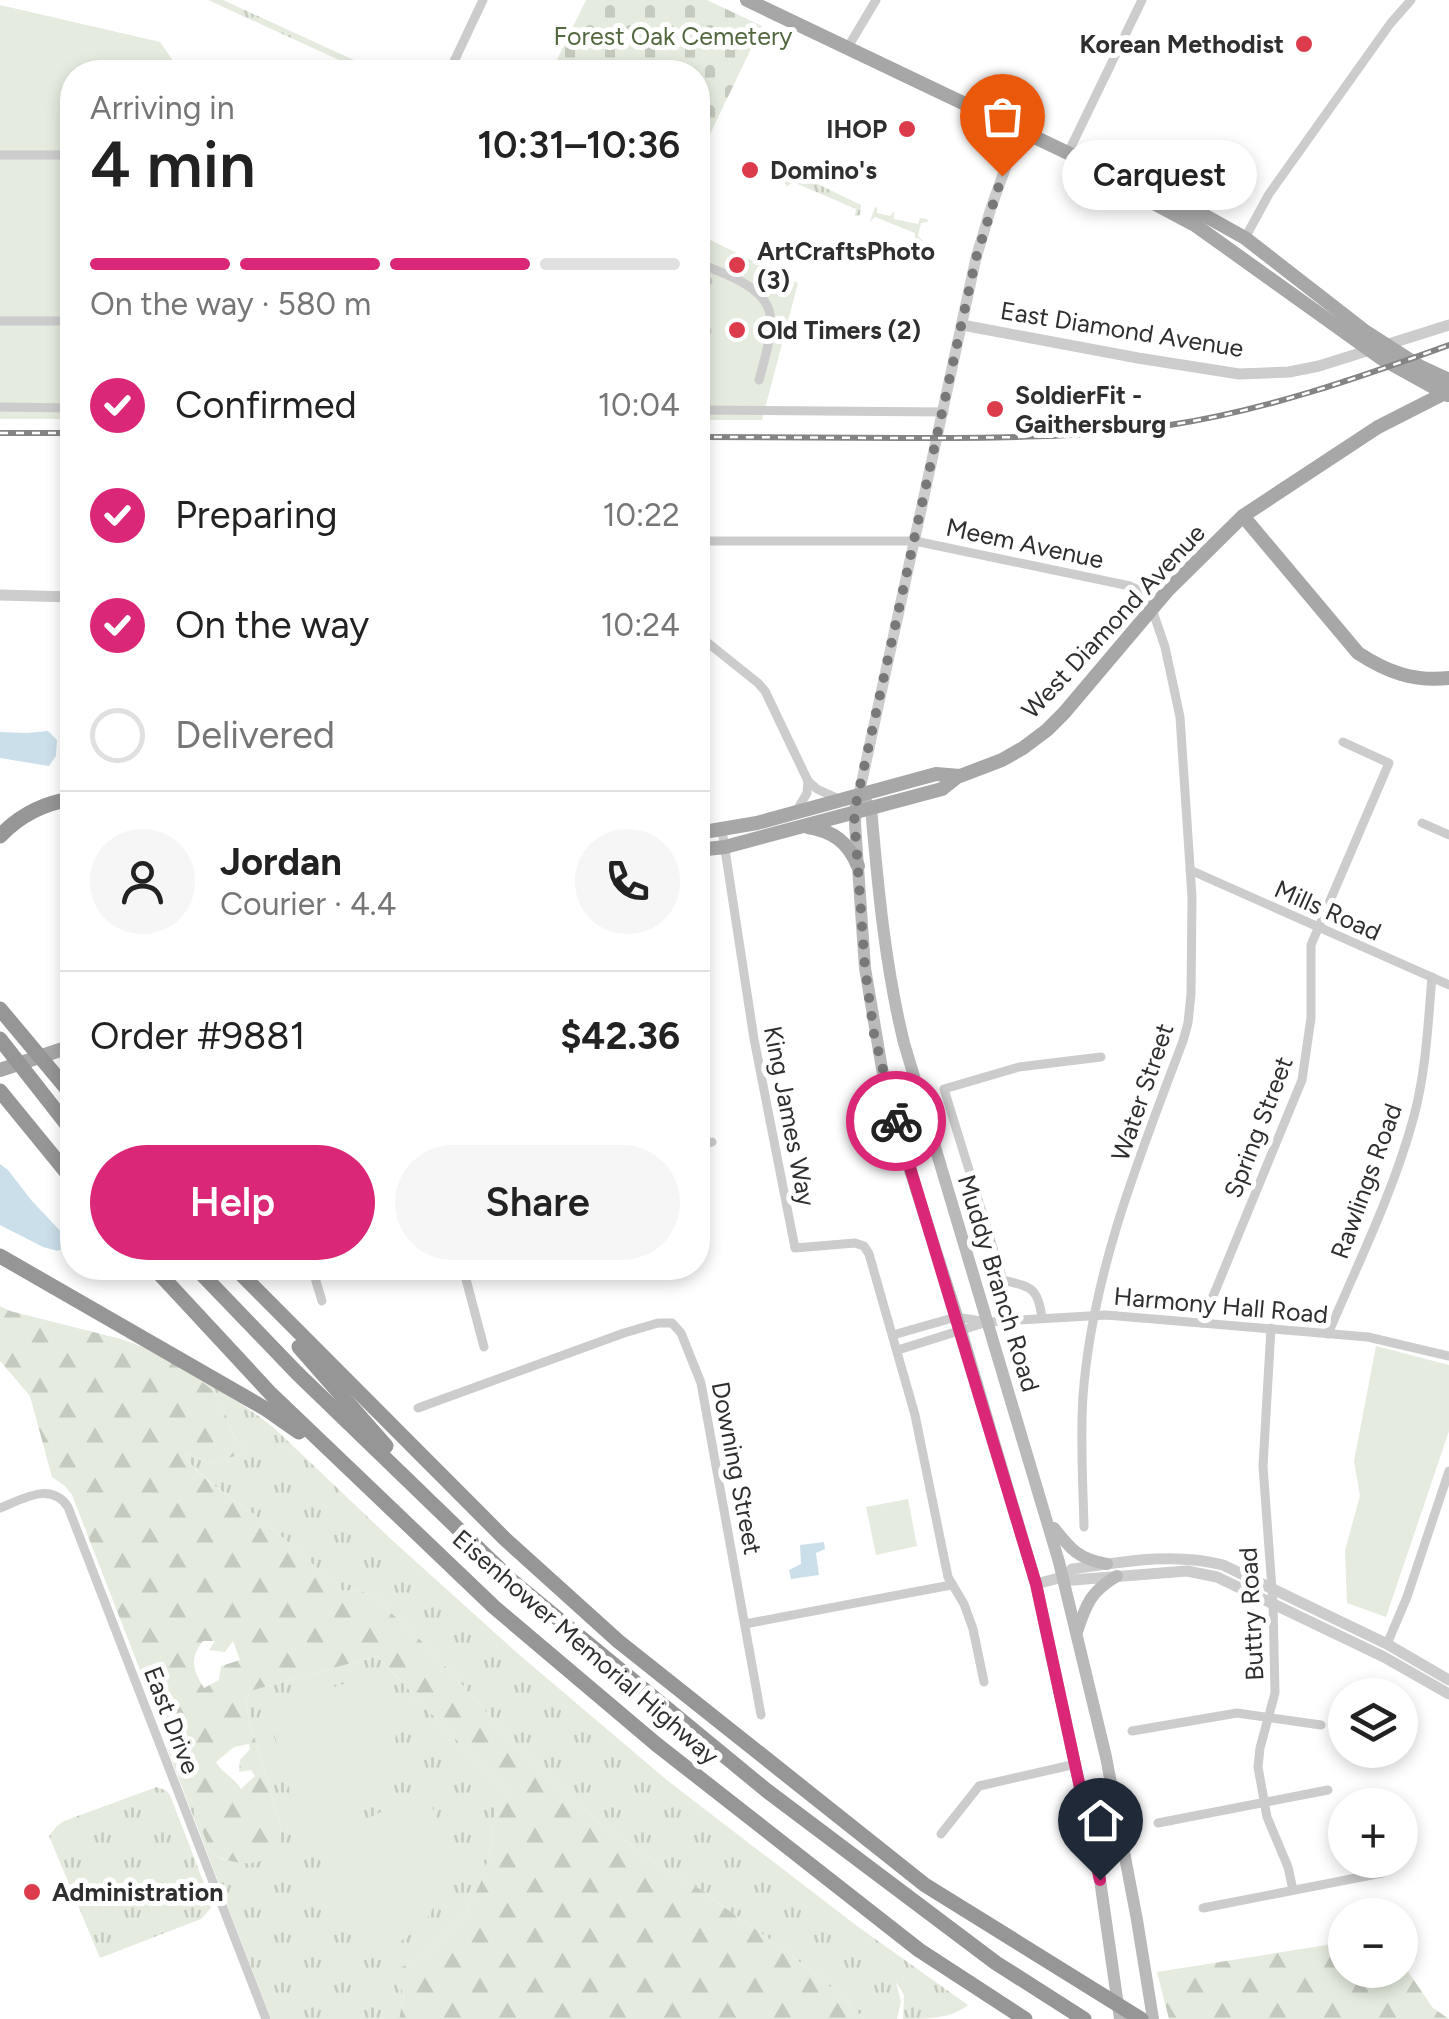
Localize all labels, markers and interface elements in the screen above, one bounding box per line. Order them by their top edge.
park label: Forest Oak Cemetery [554,21,793,51]
place label: Korean Methodist [1080,29,1284,59]
marker: Korean Methodist [1293,33,1315,55]
pin [960,74,1045,177]
text: Arriving in [90,89,235,127]
icon: bag [975,89,1030,144]
place label: IHOP [826,114,887,144]
marker: IHOP [896,118,918,140]
text: 10:31–10:36 [477,122,680,168]
text: 4 min [90,125,256,203]
callout: Carquest [1062,141,1257,211]
place label: Domino's [770,155,877,185]
text: Carquest [1093,156,1226,194]
marker: Domino's [739,159,761,181]
place label: ArtCraftsPhoto (3) [757,236,935,295]
marker: ArtCraftsPhoto (3) [726,254,748,276]
text: On the way · 580 m [90,285,371,323]
street label: East Diamond Avenue [998,295,1246,363]
place label: Old Timers (2) [757,315,921,345]
marker: Old Timers (2) [726,319,748,341]
icon: check [90,378,145,433]
place label: SoldierFit - Gaithersburg [1015,380,1166,439]
text: Confirmed [175,382,357,428]
text: 10:04 [598,386,680,424]
marker: SoldierFit - Gaithersburg [984,398,1006,420]
icon: check [90,488,145,543]
text: Preparing [175,492,337,538]
text: 10:22 [602,496,680,534]
street label: Meem Avenue [943,512,1107,574]
street label: West Diamond Avenue [1015,518,1211,724]
icon: check [90,598,145,653]
text: On the way [175,602,369,648]
text: 10:24 [600,606,680,644]
text: Delivered [175,712,335,758]
button: person [90,829,195,934]
button: phone [575,829,680,934]
text: Jordan [220,839,342,885]
street label: Mills Road [1270,873,1386,947]
text: Courier · 4.4 [220,885,396,923]
text: Order #9881 [90,1013,305,1059]
text: $42.36 [560,1013,680,1059]
street label: Water Street [1104,1019,1180,1165]
street label: King James Way [758,1023,822,1209]
street label: Spring Street [1217,1052,1299,1202]
courier [846,1071,946,1171]
icon: bike [869,1094,924,1149]
street label: Rawlings Road [1324,1099,1408,1263]
button: Help [90,1145,375,1260]
button: Share [395,1145,680,1260]
street label: Muddy Branch Road [952,1171,1046,1395]
street label: Harmony Hall Road [1113,1281,1329,1329]
street label: Downing Street [706,1379,768,1557]
street label: Eisenhower Memorial Highway [447,1523,725,1771]
street label: Buttry Road [1233,1547,1269,1681]
street label: East Drive [138,1662,206,1778]
map controls [1328,1678,1418,1988]
button: layers [1328,1678,1418,1768]
pin [1058,1778,1143,1881]
button: + [1328,1788,1418,1878]
icon: home [1073,1793,1128,1848]
place label: Administration [52,1877,223,1907]
marker: Administration [21,1881,43,1903]
button: − [1328,1898,1418,1988]

